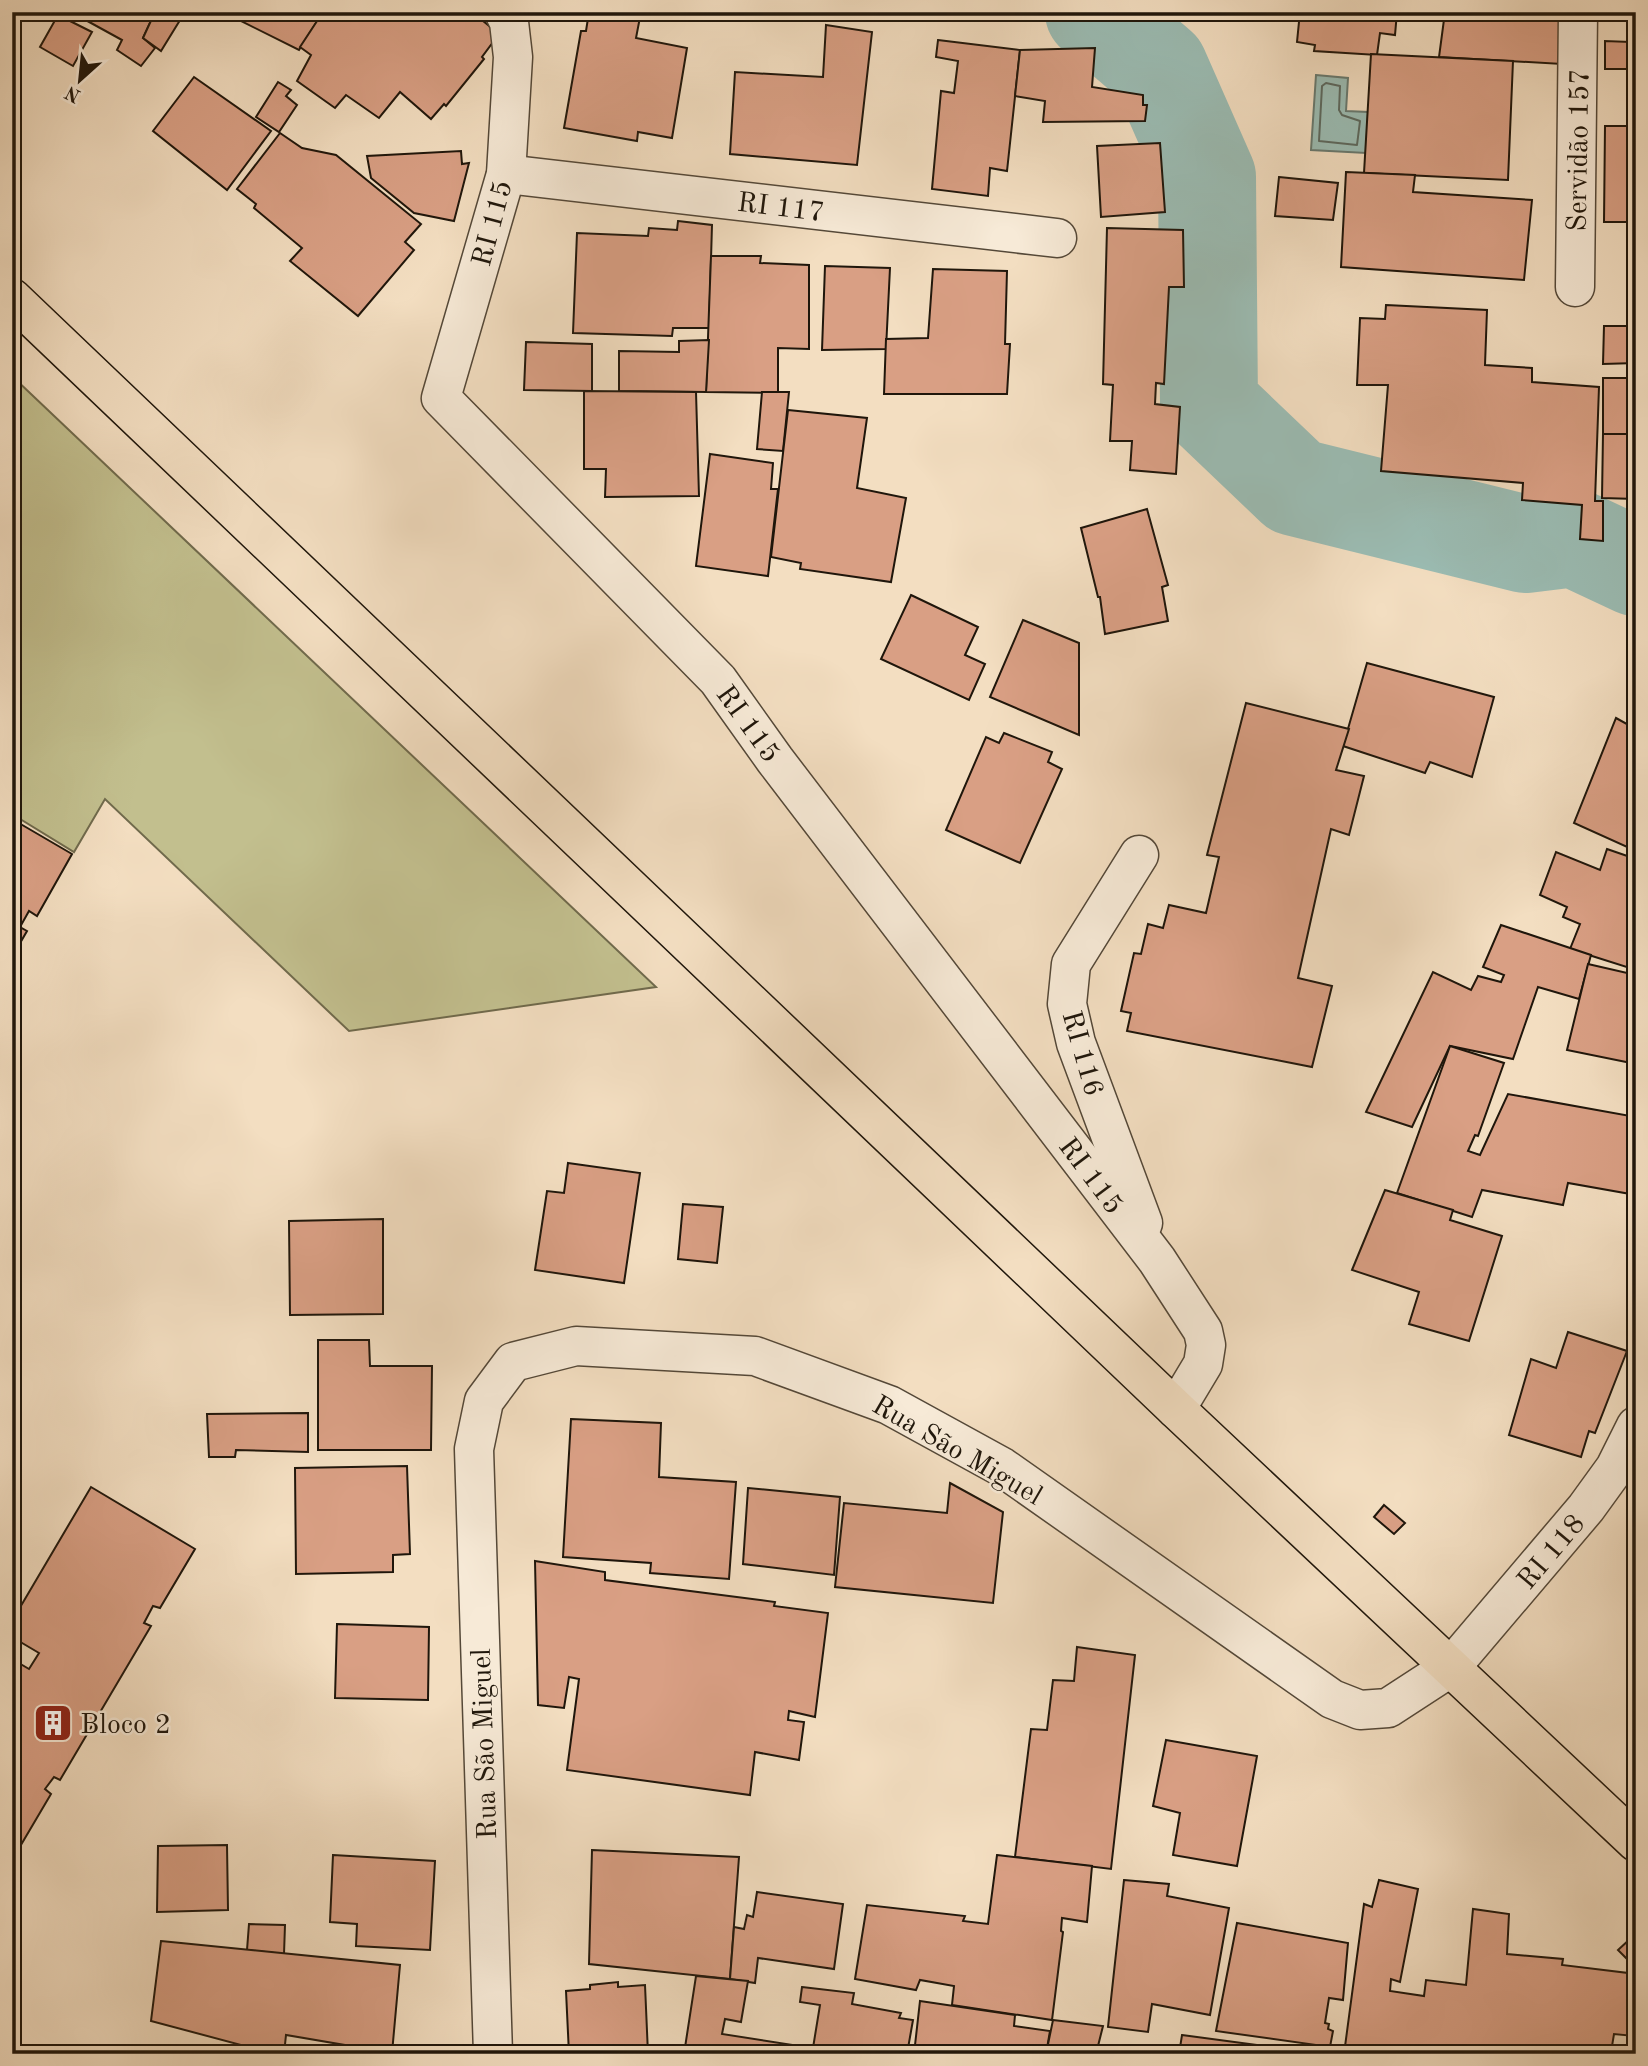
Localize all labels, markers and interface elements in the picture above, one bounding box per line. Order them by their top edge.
north arrow [46,46,116,116]
street label: Servidão 157 [1565,68,1595,232]
text: N [62,81,84,105]
street label: RI 115 [469,178,519,270]
street label: RI 117 [735,190,826,228]
street label: RI 115 [709,681,784,768]
street label: RI 116 [1056,1008,1107,1100]
street label: RI 115 [1052,1133,1127,1220]
street label: Rua São Miguel [867,1392,1046,1512]
street label: RI 118 [1513,1510,1591,1595]
street label: Rua São Miguel [469,1648,503,1840]
building icon: Bloco 2 [32,1702,74,1744]
place label: Bloco 2 [80,1712,171,1740]

